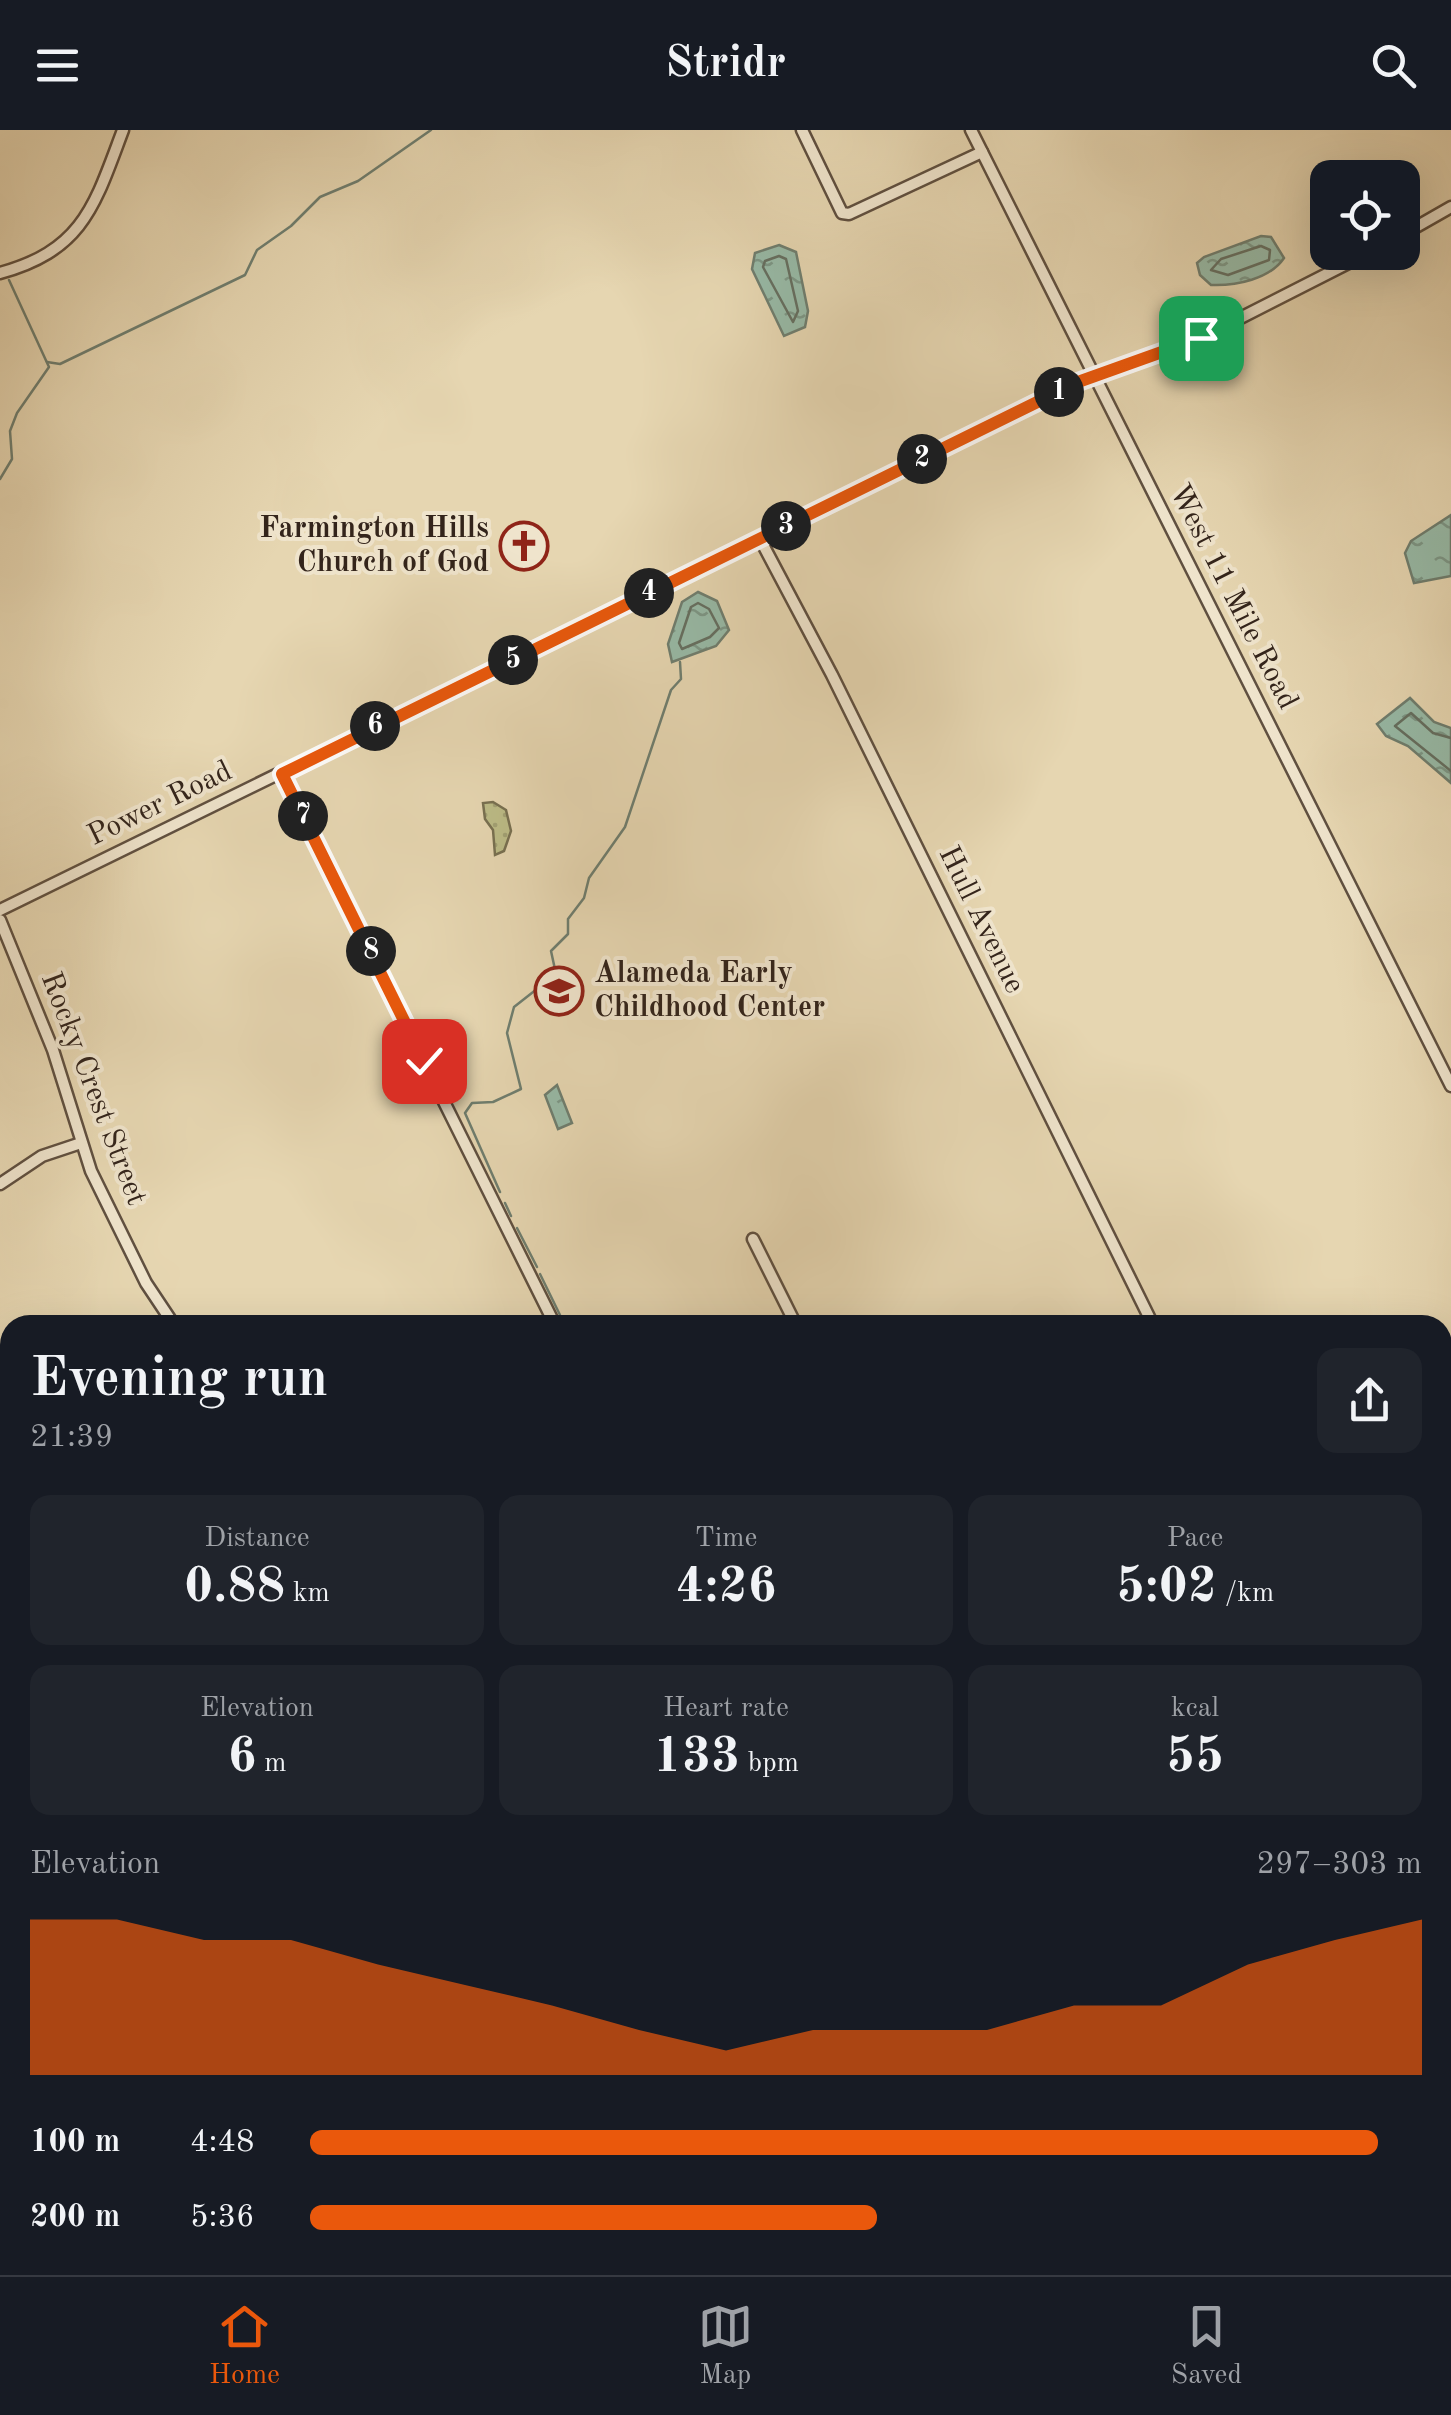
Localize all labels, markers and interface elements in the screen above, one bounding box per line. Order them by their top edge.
icon: menu [30,38,85,93]
icon: search [1366,38,1421,93]
text: Stridr [665,42,786,87]
map controls [1310,160,1420,270]
button: locate [1310,160,1420,270]
pin [1159,296,1244,381]
icon: arrive [1174,311,1229,366]
pin: 1 [1034,367,1084,417]
text: 1 [1051,378,1067,406]
pin: 2 [897,434,947,484]
text: 2 [914,445,930,473]
street label: West 11 Mile Road [1163,479,1303,715]
pin: 3 [761,501,811,551]
text: 3 [778,512,794,540]
place label: Farmington Hills Church of God [259,514,489,578]
church icon: Farmington Hills Church of God [498,520,550,572]
pin: 4 [624,568,674,618]
text: 4 [641,579,657,607]
pin: 5 [488,635,538,685]
text: 5 [505,646,521,674]
pin: 6 [350,701,400,751]
text: 6 [367,712,383,740]
street label: Power Road [83,756,237,852]
pin: 7 [278,791,328,841]
text: 7 [295,802,311,830]
street label: Hull Avenue [933,842,1029,998]
pin: 8 [346,926,396,976]
text: 8 [363,937,379,965]
place label: Alameda Early Childhood Center [594,959,825,1023]
school or university icon: Alameda Early Childhood Center [533,965,585,1017]
street label: Rocky Crest Street [35,968,151,1210]
pin [382,1019,467,1104]
icon: check [397,1034,452,1089]
button: share [1317,1348,1422,1453]
text: Evening run [30,1353,328,1408]
text: 21:39 [30,1422,113,1454]
text: Distance [204,1525,310,1553]
text: Time [695,1525,757,1553]
text: Pace [1167,1525,1223,1553]
text: 0.88 [184,1563,285,1613]
text: 4:26 [676,1563,777,1613]
text: 5:02 [1116,1563,1217,1613]
text: km [285,1580,330,1608]
text: /km [1217,1580,1274,1608]
text: Elevation [200,1695,314,1723]
text: Heart rate [663,1695,789,1723]
text: kcal [1171,1695,1219,1723]
text: 6 [227,1733,256,1783]
text: 133 [653,1733,740,1783]
text: 55 [1166,1733,1224,1783]
text: m [256,1750,287,1778]
text: bpm [740,1750,799,1778]
text: Elevation [30,1849,160,1881]
text: 297–303 m [1256,1849,1422,1881]
text: 100 m [30,2127,120,2159]
text: 4:48 [190,2127,255,2159]
text: 200 m [30,2202,120,2234]
text: 5:36 [190,2202,255,2234]
tab: Home [209,2299,280,2394]
tab: Map [698,2299,753,2394]
tab: Saved [1171,2299,1242,2394]

